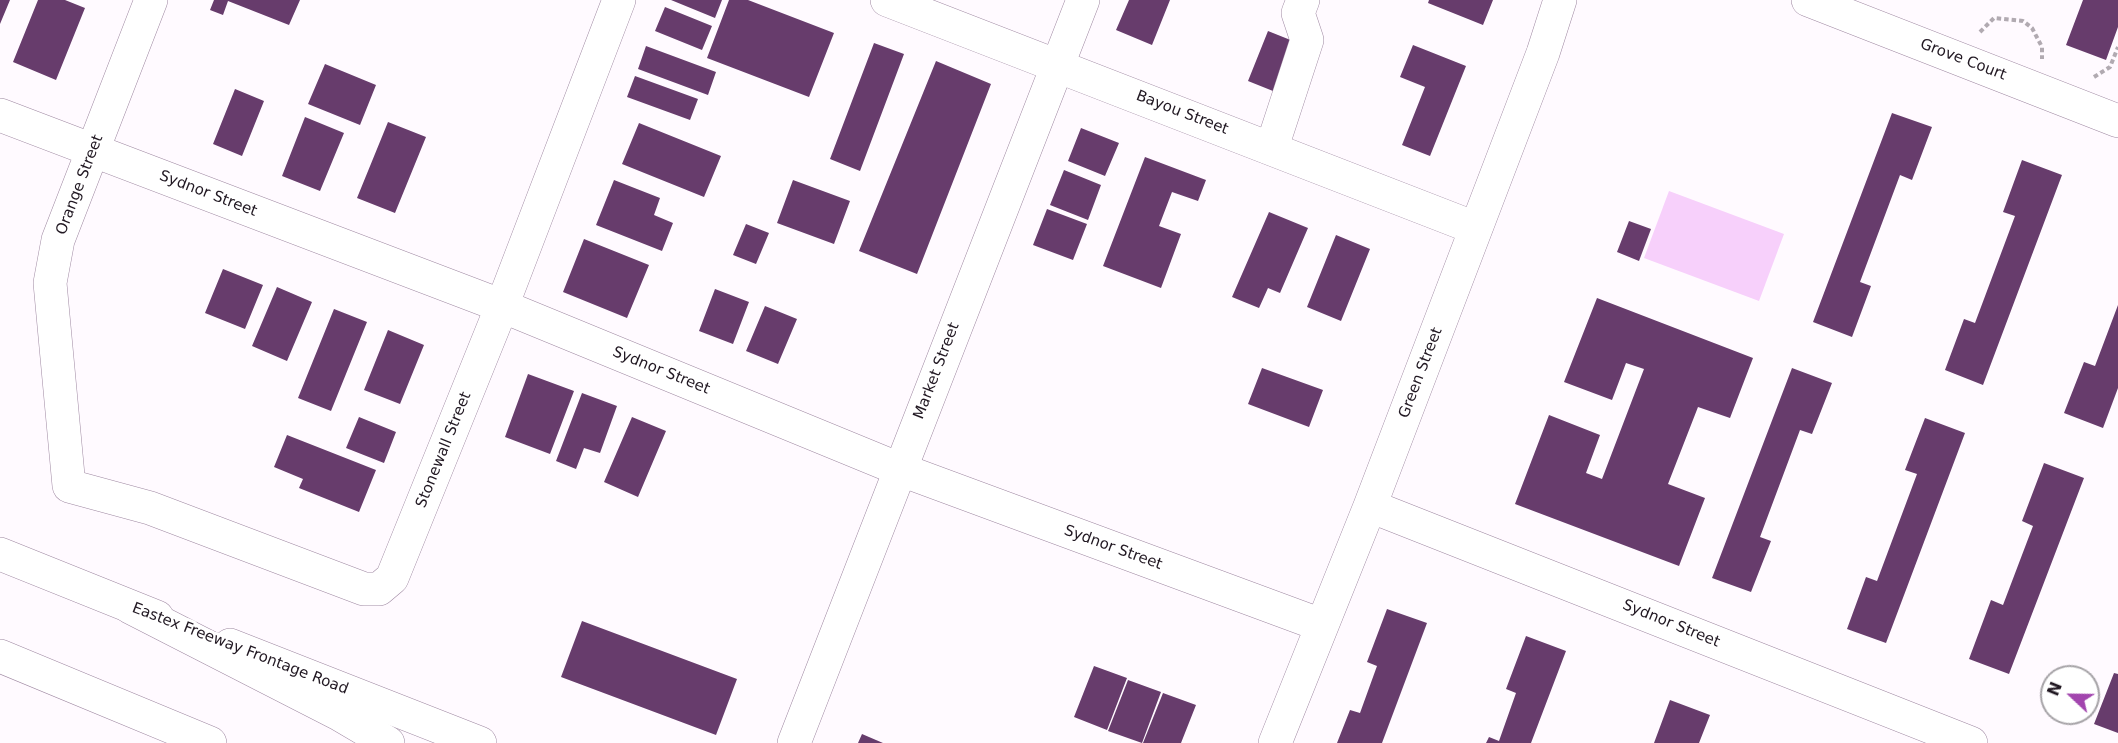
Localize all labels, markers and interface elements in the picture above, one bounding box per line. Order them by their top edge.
street label: Grove Court [1917,35,2009,85]
street label: Bayou Street [1133,87,1231,139]
street label: Orange Street [53,132,107,238]
street label: Sydnor Street [157,167,259,221]
street label: Market Street [910,320,964,422]
street label: Green Street [1395,325,1447,421]
street label: Sydnor Street [610,343,712,399]
street label: Stonewall Street [413,389,475,511]
street label: Sydnor Street [1061,522,1165,574]
street label: Sydnor Street [1620,596,1722,652]
street label: Eastex Freeway Frontage Road [129,599,351,699]
north arrow [2040,665,2100,725]
text: N [2043,679,2066,699]

